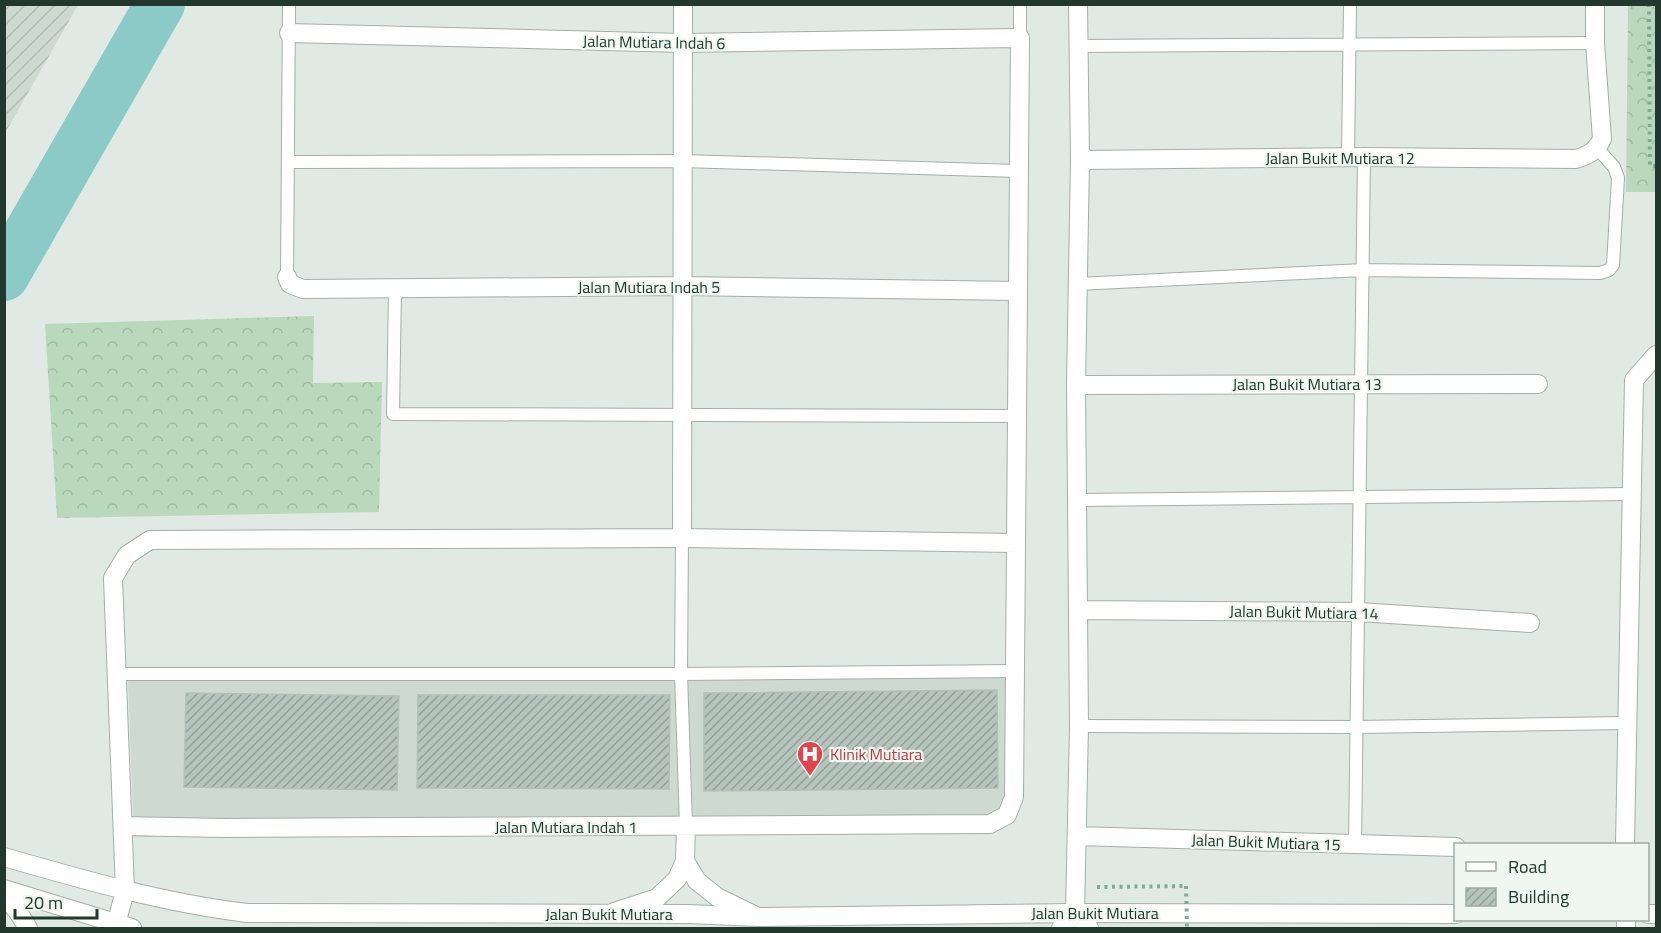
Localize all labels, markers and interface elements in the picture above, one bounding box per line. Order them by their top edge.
street label: Jalan Mutiara Indah 6 [582,29,726,55]
street label: Jalan Bukit Mutiara 12 [1265,146,1415,170]
street label: Jalan Mutiara Indah 5 [578,275,720,299]
street label: Jalan Bukit Mutiara 13 [1232,372,1382,396]
street label: Jalan Bukit Mutiara 14 [1229,599,1379,625]
hospital icon: Klinik Mutiara [795,739,825,777]
place label: Klinik Mutiara [830,742,922,766]
street label: Jalan Mutiara Indah 1 [495,815,637,839]
street label: Jalan Bukit Mutiara 15 [1191,827,1341,857]
legend [1454,843,1649,921]
text: Road [1508,853,1547,880]
scale bar [15,882,98,920]
text: Building [1508,883,1569,910]
text: 20 m [24,889,63,916]
street label: Jalan Bukit Mutiara [1031,901,1159,925]
street label: Jalan Bukit Mutiara [545,902,673,926]

